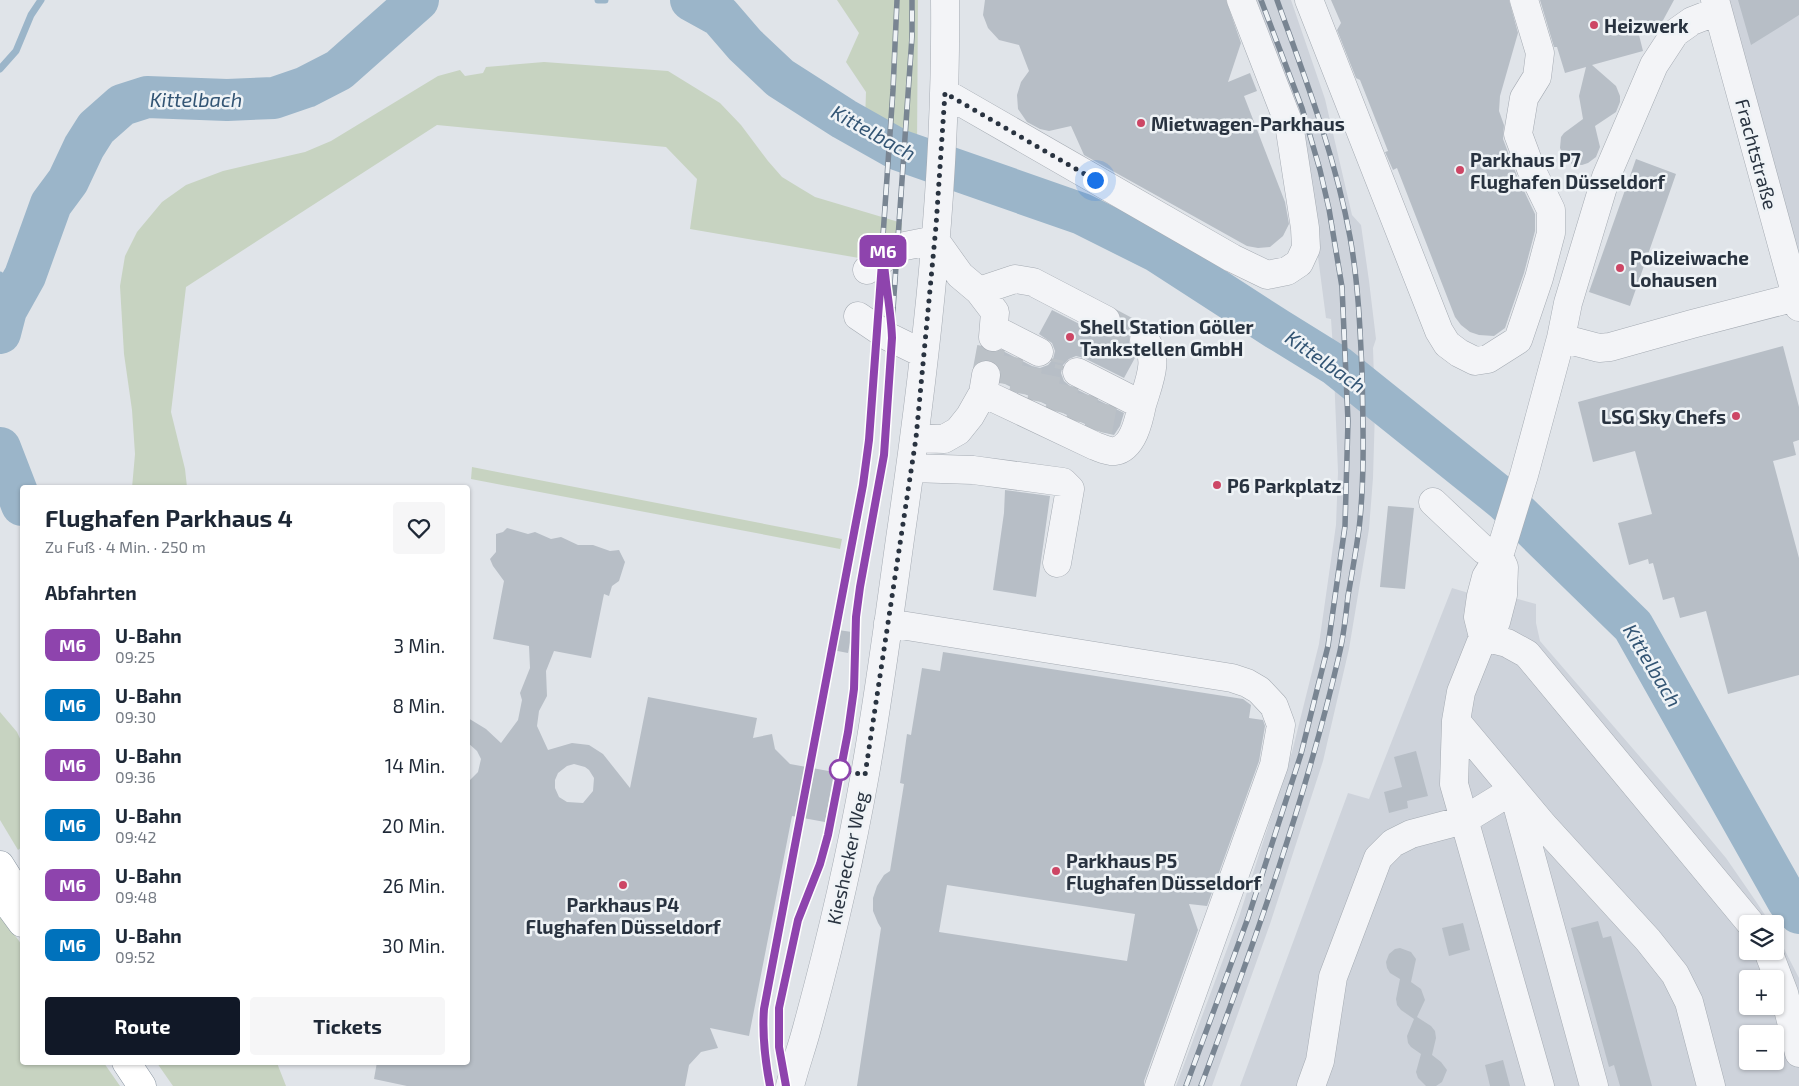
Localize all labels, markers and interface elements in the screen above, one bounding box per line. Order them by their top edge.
place label: Heizwerk [1604,14,1689,37]
marker: Heizwerk [1588,19,1600,31]
water label: Kittelbach [150,87,242,111]
street label: Frachtstraße [1731,96,1783,212]
water label: Kittelbach [828,99,920,165]
place label: Mietwagen-Parkhaus [1151,112,1345,135]
marker: Mietwagen-Parkhaus [1135,117,1147,129]
place label: Parkhaus P7 Flughafen Düsseldorf [1470,148,1666,193]
marker: Parkhaus P7 Flughafen Düsseldorf [1454,164,1466,176]
your location [1083,168,1108,193]
line badge: M6 [860,235,906,267]
text: M6 [869,240,897,262]
place label: Polizeiwache Lohausen [1630,246,1749,291]
marker: Polizeiwache Lohausen [1614,262,1626,274]
place label: Shell Station Göller Tankstellen GmbH [1080,315,1254,360]
water label: Kittelbach [1281,325,1371,397]
marker: Shell Station Göller Tankstellen GmbH [1064,331,1076,343]
place label: LSG Sky Chefs [1601,405,1726,429]
marker: LSG Sky Chefs [1730,410,1742,422]
place label: P6 Parkplatz [1227,474,1342,497]
marker: P6 Parkplatz [1211,479,1223,491]
button: heart [393,502,445,554]
text: Flughafen Parkhaus 4 [45,503,293,532]
text: Zu Fuß · 4 Min. · 250 m [45,537,206,556]
text: Abfahrten [45,581,137,604]
water label: Kittelbach [1619,619,1687,711]
text: U-Bahn [115,624,182,647]
text: M6 [59,634,86,656]
text: 3 Min. [393,634,445,657]
text: 09:25 [115,647,155,666]
text: U-Bahn [115,684,182,707]
text: M6 [59,694,86,716]
text: 8 Min. [392,694,445,717]
text: 09:30 [115,707,156,726]
text: U-Bahn [115,744,182,767]
text: M6 [59,754,86,776]
text: 14 Min. [385,754,445,777]
unlabelled marker [829,759,851,781]
text: 09:36 [115,767,156,786]
street label: Kieshecker Weg [822,789,872,927]
text: U-Bahn [115,804,182,827]
text: M6 [59,814,86,836]
text: 20 Min. [382,814,445,837]
text: 09:42 [115,827,156,846]
place label: Parkhaus P5 Flughafen Düsseldorf [1066,849,1262,894]
text: U-Bahn [115,864,182,887]
marker: Parkhaus P5 Flughafen Düsseldorf [1050,865,1062,877]
text: M6 [59,874,86,896]
text: 26 Min. [382,874,445,897]
marker: Parkhaus P4 Flughafen Düsseldorf [617,879,629,891]
text: 09:48 [115,887,157,906]
place label: Parkhaus P4 Flughafen Düsseldorf [526,893,722,938]
map controls [1739,915,1784,1070]
button: layers [1739,915,1784,960]
text: U-Bahn [115,924,182,947]
text: M6 [59,934,86,956]
text: 30 Min. [382,934,445,957]
text: 09:52 [115,947,155,966]
button: + [1739,970,1784,1015]
button: Route [45,997,240,1055]
button: Tickets [250,997,445,1055]
button: − [1739,1025,1784,1070]

